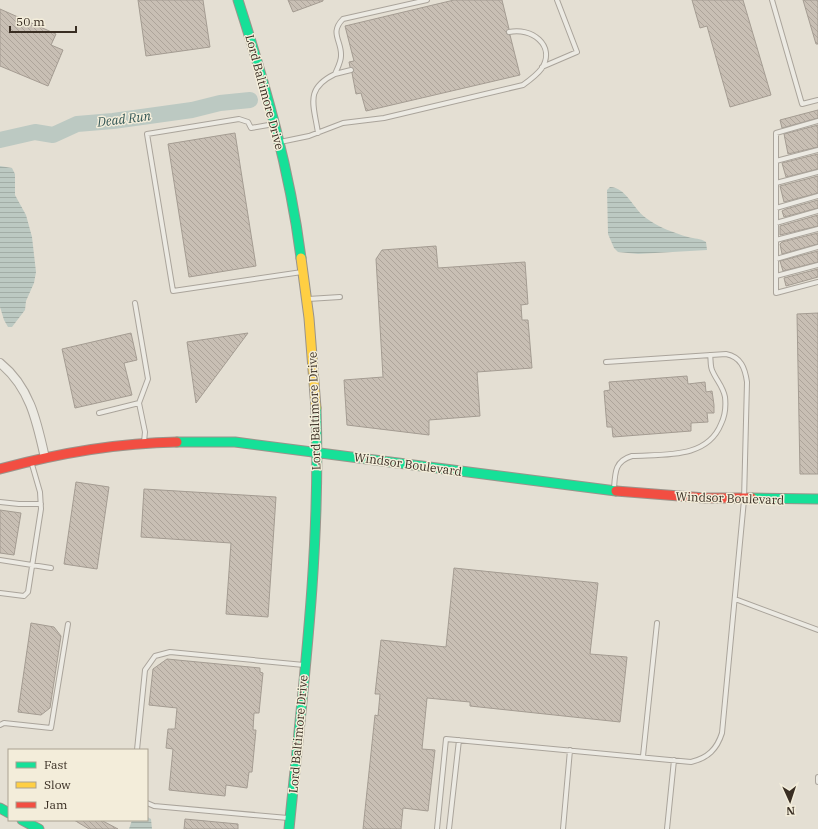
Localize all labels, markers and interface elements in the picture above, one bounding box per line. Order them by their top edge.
scale bar [10,8,76,34]
text: 50 m [16,14,45,29]
street label: Lord Baltimore Drive [242,33,288,151]
water label: Dead Run [95,107,152,131]
street label: Lord Baltimore Drive [304,352,324,470]
street label: Windsor Boulevard [353,449,463,479]
street label: Windsor Boulevard [675,489,785,507]
street label: Lord Baltimore Drive [285,674,311,794]
legend [8,749,148,821]
text: Fast [44,757,68,772]
text: Slow [44,777,71,792]
north arrow [770,781,810,821]
text: Jam [44,797,68,812]
text: N [786,804,795,818]

